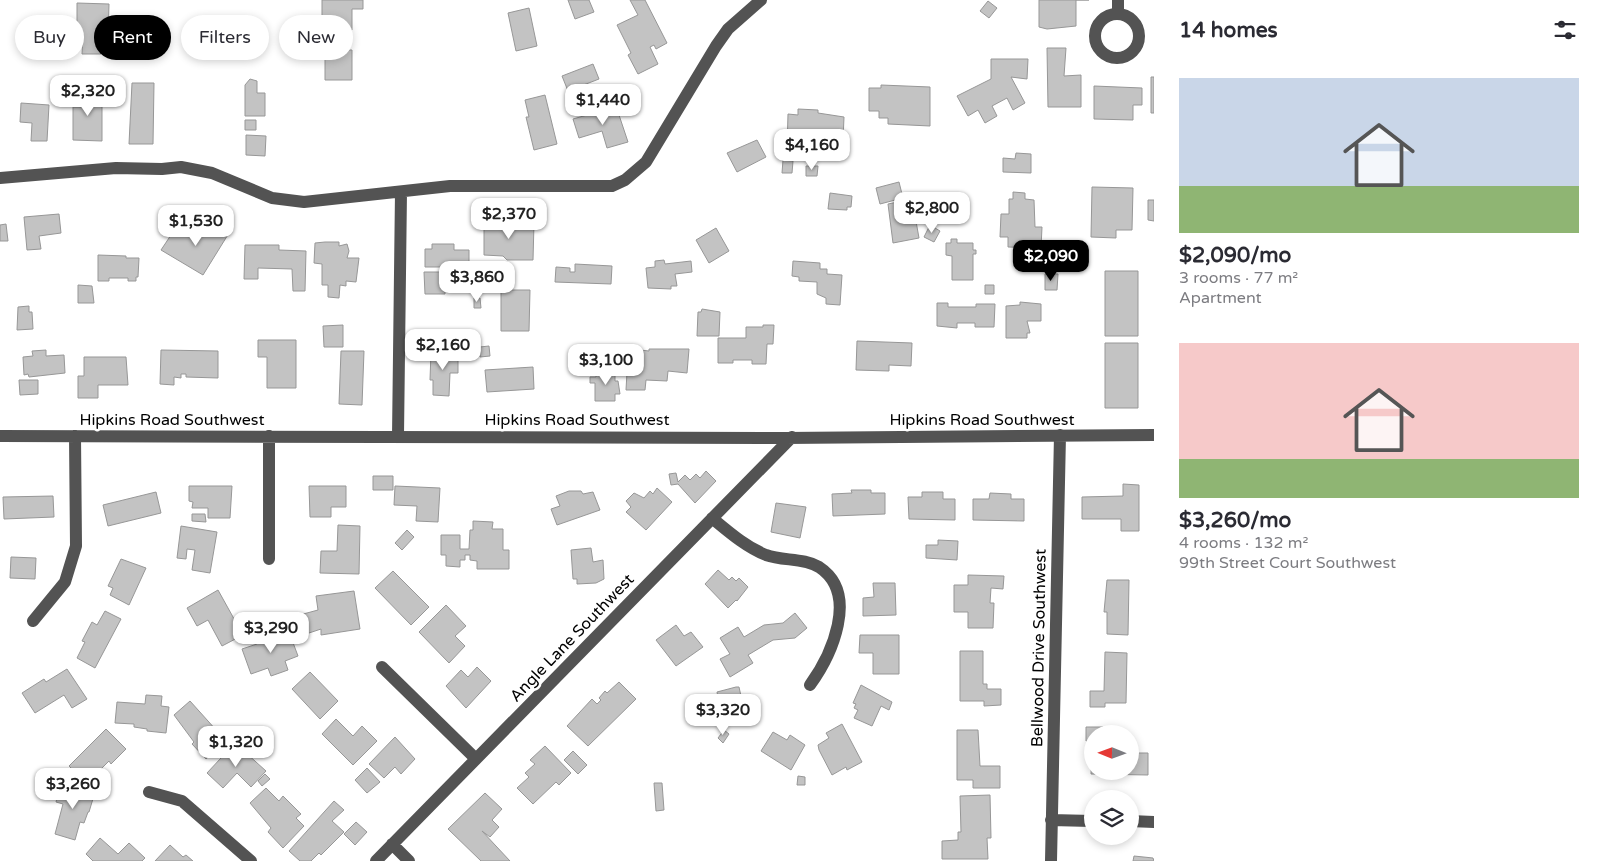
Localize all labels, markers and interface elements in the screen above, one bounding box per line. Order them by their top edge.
chip: Buy [15,15,84,60]
chip: Rent [94,15,171,60]
chip: Filters [181,15,269,60]
chip: New [279,15,353,60]
icon: filters [1551,16,1579,44]
text: 14 homes [1179,18,1278,43]
pin: $2,320 [47,74,129,117]
text: $2,320 [61,81,115,101]
pin: $1,440 [562,84,644,126]
text: $1,440 [576,90,630,110]
icon: home [1334,110,1424,200]
pin: $4,160 [771,128,853,171]
text: $4,160 [785,135,839,155]
pin: $2,800 [891,192,973,234]
pin: $2,370 [468,198,550,240]
text: $2,800 [905,198,959,218]
pin: $1,530 [155,204,237,247]
text: $2,370 [482,204,536,224]
text: $1,530 [169,211,223,231]
pin: $2,090 [1010,240,1092,282]
text: $2,090/mo [1179,243,1291,268]
text: $2,090 [1024,246,1078,266]
pin: $3,860 [436,260,518,303]
text: $3,860 [450,267,504,287]
text: 3 rooms · 77 m² [1179,268,1298,288]
text: Apartment [1179,288,1262,308]
pin: $2,160 [402,328,484,371]
text: $2,160 [416,335,470,355]
pin: $3,100 [565,344,647,386]
text: $3,100 [579,350,633,370]
icon: home [1334,375,1424,465]
street label: Hipkins Road Southwest [79,410,265,430]
street label: Hipkins Road Southwest [484,410,670,430]
street label: Hipkins Road Southwest [889,410,1075,430]
text: $3,260/mo [1179,508,1291,533]
text: 4 rooms · 132 m² [1179,533,1308,553]
street label: Bellwood Drive Southwest [1027,549,1051,747]
text: 99th Street Court Southwest [1179,553,1396,573]
street label: Angle Lane Southwest [506,570,638,706]
pin: $3,290 [230,612,312,654]
text: $3,290 [244,618,298,638]
pin: $3,320 [682,694,764,736]
text: $3,320 [696,700,750,720]
north arrow [1084,725,1139,780]
map controls [1084,725,1139,845]
pin: $1,320 [195,726,277,768]
text: $1,320 [209,732,263,752]
pin: $3,260 [32,768,114,810]
text: $3,260 [46,774,100,794]
button: layers [1084,790,1139,845]

